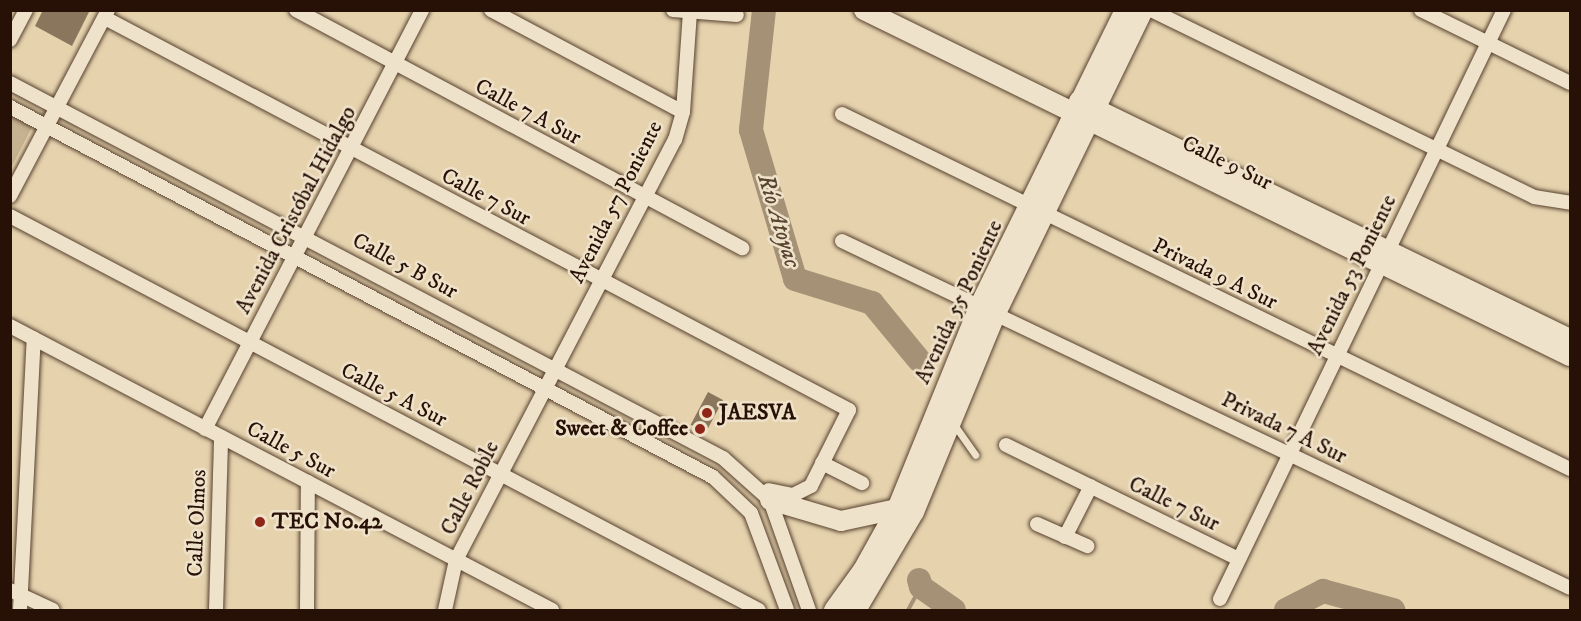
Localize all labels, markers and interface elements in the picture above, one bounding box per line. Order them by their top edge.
street label: Calle 7 A Sur [470,73,586,151]
street label: Avenida Cristóbal Hidalgo [230,102,362,318]
street label: Avenida 57 Poniente [564,116,668,288]
street label: Calle 9 Sur [1178,130,1276,196]
street label: Calle 7 Sur [437,162,535,232]
water label: Río Atoyac [750,171,806,271]
street label: Avenida 53 Poniente [1302,190,1402,360]
street label: Avenida 55 Poniente [909,216,1009,388]
street label: Calle 5 B Sur [348,227,462,305]
street label: Privada 9 A Sur [1148,232,1282,316]
street label: Calle 5 A Sur [336,357,452,433]
street label: Privada 7 A Sur [1217,386,1351,470]
place label: JAESVA [719,400,796,426]
marker: JAESVA [700,406,714,420]
street label: Calle 5 Sur [242,416,340,484]
place label: Sweet & Coffee [555,416,688,442]
marker: Sweet & Coffee [693,422,707,436]
street label: Calle Roble [435,437,505,539]
street label: Calle Olmos [182,469,212,577]
street label: Calle 7 Sur [1124,471,1224,537]
place label: TEC N0.42 [272,509,382,535]
marker: TEC N0.42 [253,515,267,529]

